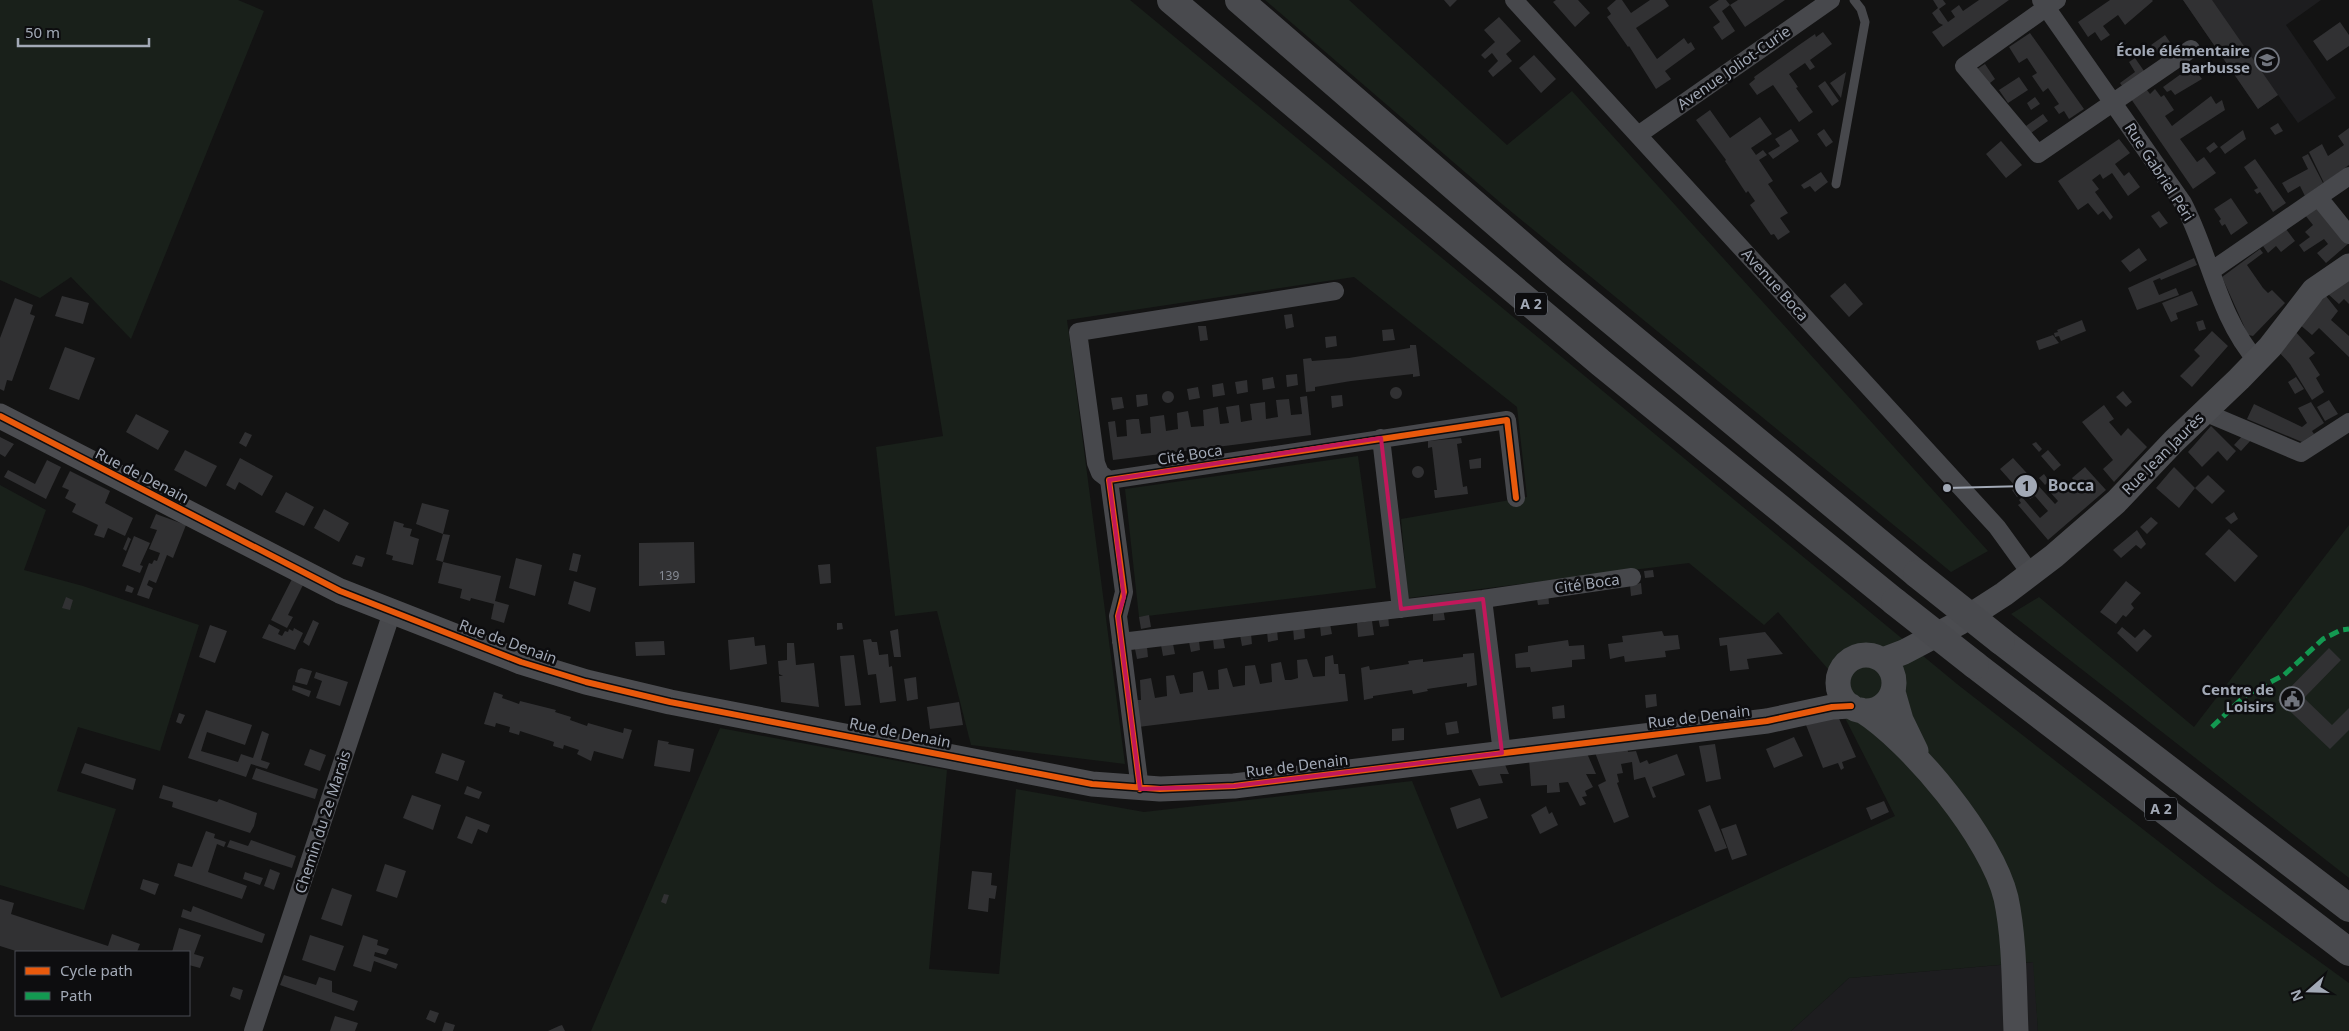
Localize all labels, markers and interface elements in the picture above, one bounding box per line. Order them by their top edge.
scale bar [18,15,149,47]
street label: Avenue Joliot-Curie [1673,21,1794,114]
text: 50 m [25,22,60,42]
place label: École élémentaire Barbusse [2116,40,2250,77]
school or university icon: École élémentaire Barbusse [2254,47,2280,73]
street label: Rue Gabriel Péri [2121,118,2199,224]
street label: Avenue Boca [1738,244,1814,325]
road number: A 2 [1515,292,1547,316]
street label: Rue Jean Jaurès [2117,408,2208,499]
street label: Cité Boca [1156,439,1224,469]
street label: Rue de Denain [92,443,193,507]
callout: Bocca [2013,470,2105,501]
text: Bocca [2048,474,2094,496]
text: 1 [2022,475,2030,495]
house number: 139 [659,567,679,584]
street label: Cité Boca [1553,569,1621,597]
street label: Rue de Denain [457,614,560,668]
place label: Centre de Loisirs [2201,679,2274,716]
public building icon: Centre de Loisirs [2279,686,2305,712]
street label: Rue de Denain [1647,700,1751,732]
street label: Rue de Denain [848,712,953,752]
street label: Chemin du 2e Marais [290,748,355,896]
street label: Rue de Denain [1245,749,1349,781]
road number: A 2 [2145,798,2177,821]
legend [15,951,190,1016]
text: Cycle path [60,960,133,980]
north arrow [2284,966,2334,1016]
text: Path [60,985,92,1005]
text: N [2285,987,2307,1004]

